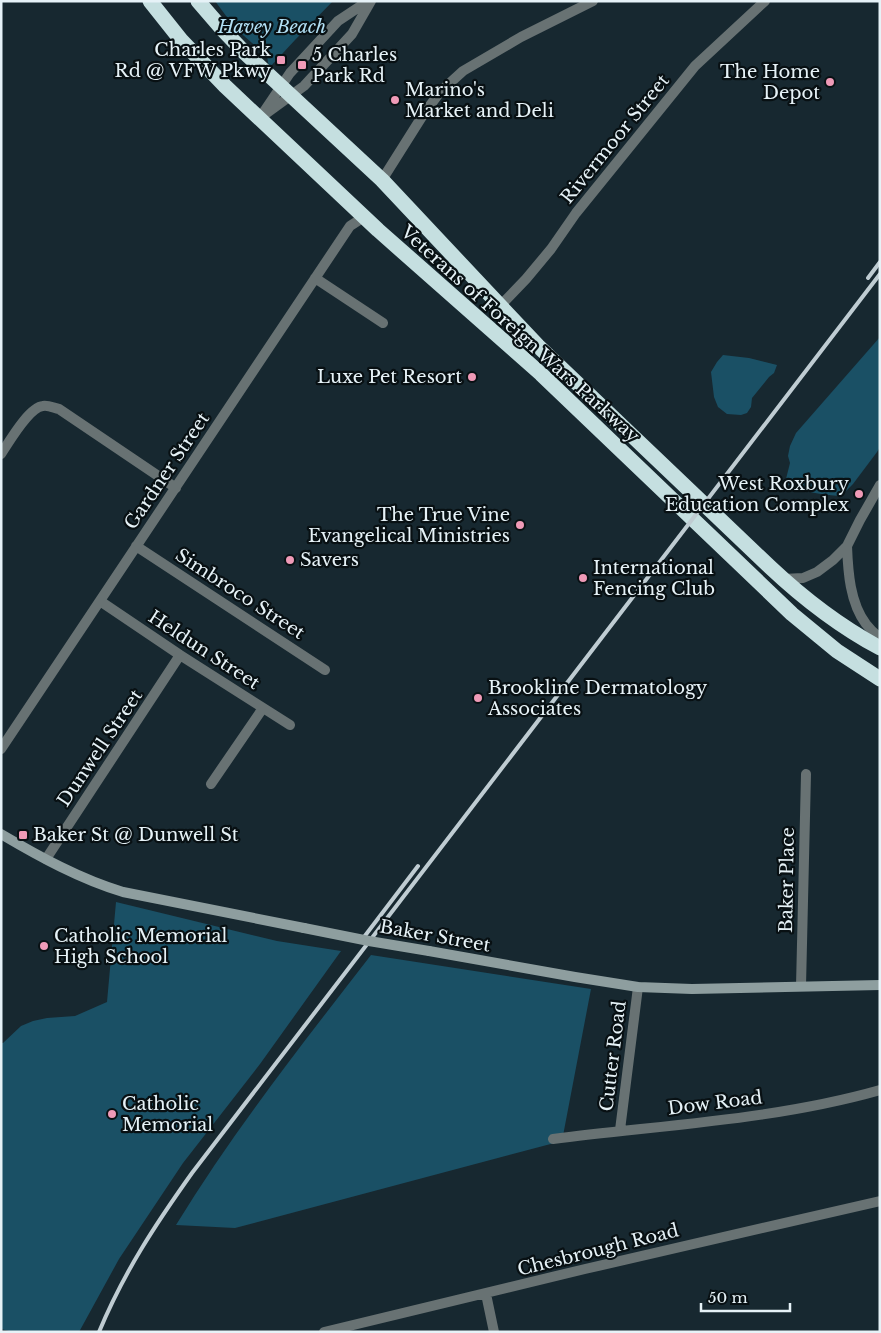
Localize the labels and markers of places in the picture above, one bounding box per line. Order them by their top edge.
place label: Charles Park Rd @ VFW Pkwy [115,39,271,82]
place label: 5 Charles Park Rd [312,44,397,87]
marker: Charles Park Rd @ VFW Pkwy [275,54,287,66]
marker: 5 Charles Park Rd [296,59,308,71]
place label: The Home Depot [720,61,820,104]
marker: The Home Depot [824,76,836,88]
place label: Marino's Market and Deli [405,79,554,122]
marker: Marino's Market and Deli [389,94,401,106]
place label: Luxe Pet Resort [317,366,462,388]
marker: Luxe Pet Resort [466,371,478,383]
place label: West Roxbury Education Complex [665,473,849,516]
marker: West Roxbury Education Complex [853,488,865,500]
place label: The True Vine Evangelical Ministries [308,504,510,547]
marker: The True Vine Evangelical Ministries [514,519,526,531]
place label: Savers [300,549,359,571]
marker: Savers [284,554,296,566]
place label: International Fencing Club [593,557,715,600]
marker: International Fencing Club [577,572,589,584]
place label: Brookline Dermatology Associates [487,677,708,720]
marker: Brookline Dermatology Associates [472,692,484,704]
place label: Baker St @ Dunwell St [33,824,239,846]
marker: Baker St @ Dunwell St [17,829,29,841]
place label: Catholic Memorial High School [54,925,227,968]
marker: Catholic Memorial High School [38,940,50,952]
place label: Catholic Memorial [122,1093,213,1136]
marker: Catholic Memorial [106,1108,118,1120]

